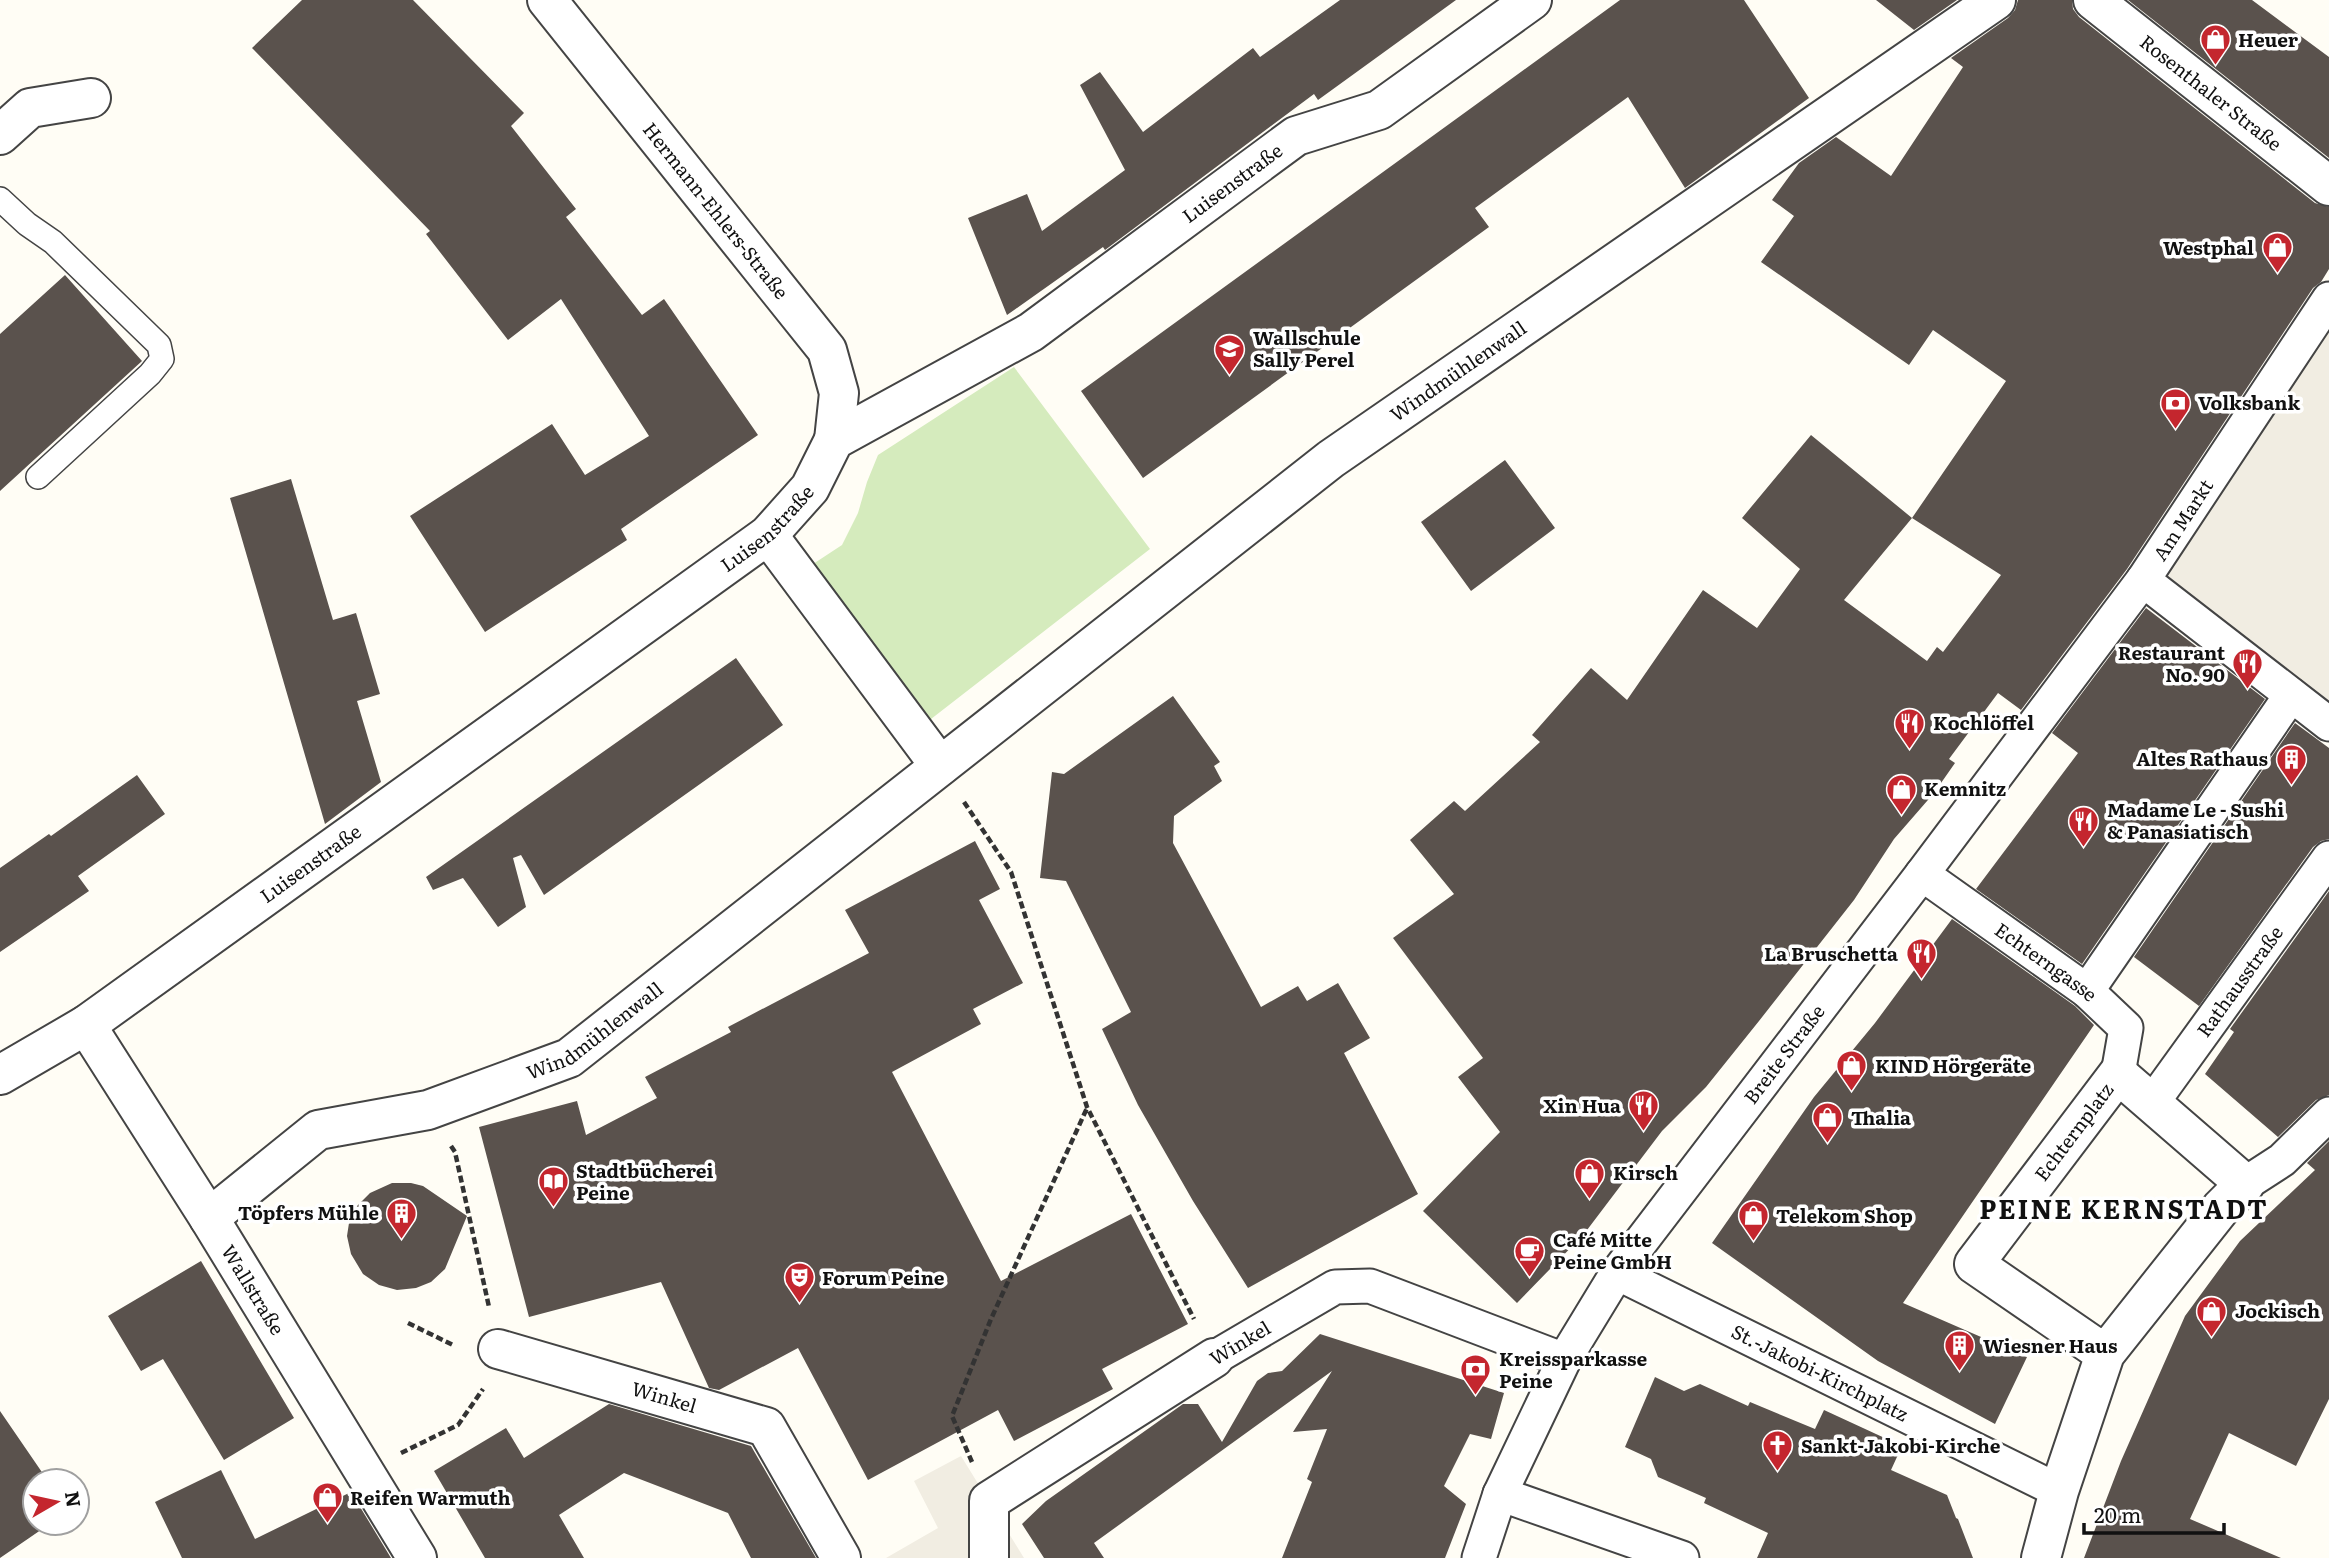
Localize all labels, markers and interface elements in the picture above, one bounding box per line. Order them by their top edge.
shop icon: Heuer [2198,23,2232,67]
place label: Heuer [2238,25,2299,53]
street label: Rosenthaler Straße [2134,27,2289,157]
street label: Hermann-Ehlers-Straße [637,116,796,305]
street label: Luisenstraße [1176,136,1288,229]
shop icon: Westphal [2260,231,2294,275]
place label: Westphal [2163,233,2254,261]
street label: Windmühlenwall [1384,313,1532,427]
place label: Wallschule Sally Perel [1253,323,1361,373]
school or university icon: Wallschule Sally Perel [1213,332,1247,376]
bank icon: Volksbank [2158,386,2192,430]
place label: Volksbank [2198,388,2300,416]
street label: Am Markt [2145,473,2219,566]
street label: Luisenstraße [714,478,820,578]
place label: Restaurant No. 90 [2118,638,2226,688]
restaurant icon: Restaurant No. 90 [2231,647,2265,691]
restaurant icon: Kochlöffel [1893,706,1927,750]
place label: Kochlöffel [1933,708,2034,736]
building icon: Altes Rathaus [2274,742,2308,786]
place label: Altes Rathaus [2136,744,2268,772]
shop icon: Kemnitz [1884,772,1918,816]
place label: Kemnitz [1924,774,2006,802]
place label: Madame Le - Sushi & Panasiatisch [2107,795,2284,845]
restaurant icon: Madame Le - Sushi & Panasiatisch [2067,804,2101,848]
street label: Luisenstraße [254,817,366,909]
street label: Echterngasse [1990,915,2104,1007]
street label: Rathausstraße [2189,919,2289,1042]
restaurant icon: La Bruschetta [1904,937,1938,981]
place label: La Bruschetta [1764,939,1898,967]
street label: Windmühlenwall [522,975,668,1086]
street label: Breite Straße [1736,998,1831,1109]
shop icon: KIND Hörgeräte [1835,1049,1869,1093]
place label: KIND Hörgeräte [1875,1051,2032,1079]
street label: Echternplatz [2027,1076,2119,1186]
restaurant icon: Xin Hua [1627,1089,1661,1133]
place label: Xin Hua [1543,1091,1621,1119]
shop icon: Thalia [1811,1101,1845,1145]
place label: Thalia [1851,1103,1911,1131]
place label: Stadtbücherei Peine [576,1156,714,1206]
shop icon: Kirsch [1573,1156,1607,1200]
place label: Kirsch [1613,1158,1678,1186]
library icon: Stadtbücherei Peine [536,1165,570,1209]
district label: PEINE KERNSTADT [1979,1188,2269,1227]
building icon: Töpfers Mühle [385,1196,419,1240]
place label: Töpfers Mühle [238,1198,379,1226]
shop icon: Telekom Shop [1736,1199,1770,1243]
place label: Telekom Shop [1776,1201,1913,1229]
place label: Café Mitte Peine GmbH [1553,1225,1672,1275]
cafe icon: Café Mitte Peine GmbH [1513,1234,1547,1278]
street label: Wallstraße [215,1239,292,1340]
theatre icon: Forum Peine [782,1261,816,1305]
place label: Forum Peine [822,1263,945,1291]
shop icon: Jockisch [2195,1294,2229,1338]
place label: Jockisch [2235,1296,2320,1324]
street label: Winkel [1204,1313,1275,1371]
street label: St.-Jakobi-Kirchplatz [1727,1317,1913,1427]
building icon: Wiesner Haus [1943,1329,1977,1373]
place label: Wiesner Haus [1983,1331,2117,1359]
place label: Kreissparkasse Peine [1499,1344,1648,1394]
bank icon: Kreissparkasse Peine [1459,1353,1493,1397]
street label: Winkel [628,1374,700,1419]
church icon: Sankt-Jakobi-Kirche [1761,1429,1795,1473]
place label: Sankt-Jakobi-Kirche [1801,1431,2001,1459]
north arrow [21,1467,91,1537]
shop icon: Reifen Warmuth [310,1481,344,1525]
place label: Reifen Warmuth [350,1483,511,1511]
text: N [59,1489,89,1509]
scale bar [2084,1492,2224,1536]
text: 20 m [2094,1498,2141,1529]

